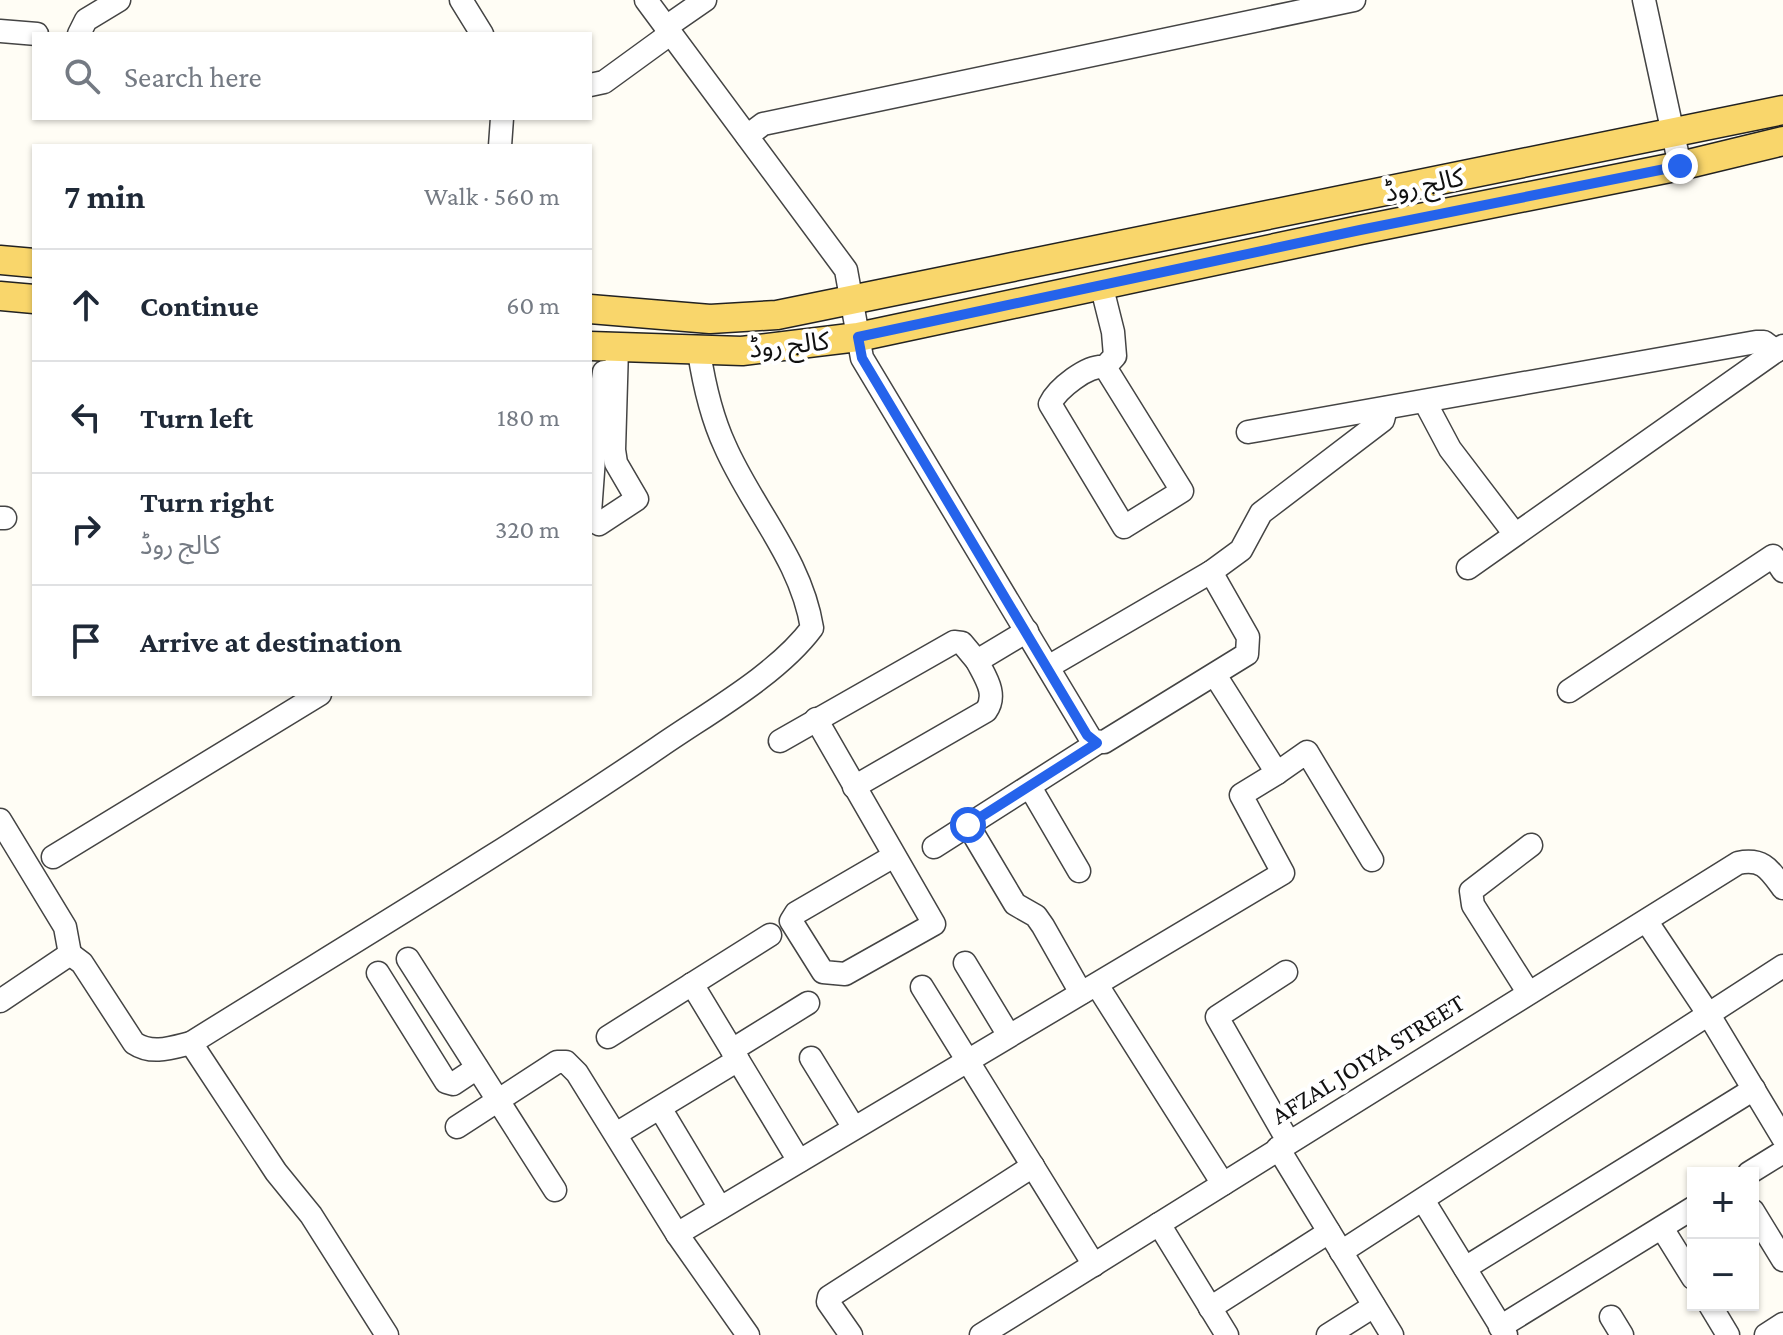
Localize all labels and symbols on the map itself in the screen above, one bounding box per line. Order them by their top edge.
route end [1662,148,1698,184]
street label: کالج روڈ [1382,162,1468,212]
street label: کالج روڈ [748,326,831,369]
route start [950,807,986,843]
street label: AFZAL JOIYA STREET [1266,988,1470,1130]

